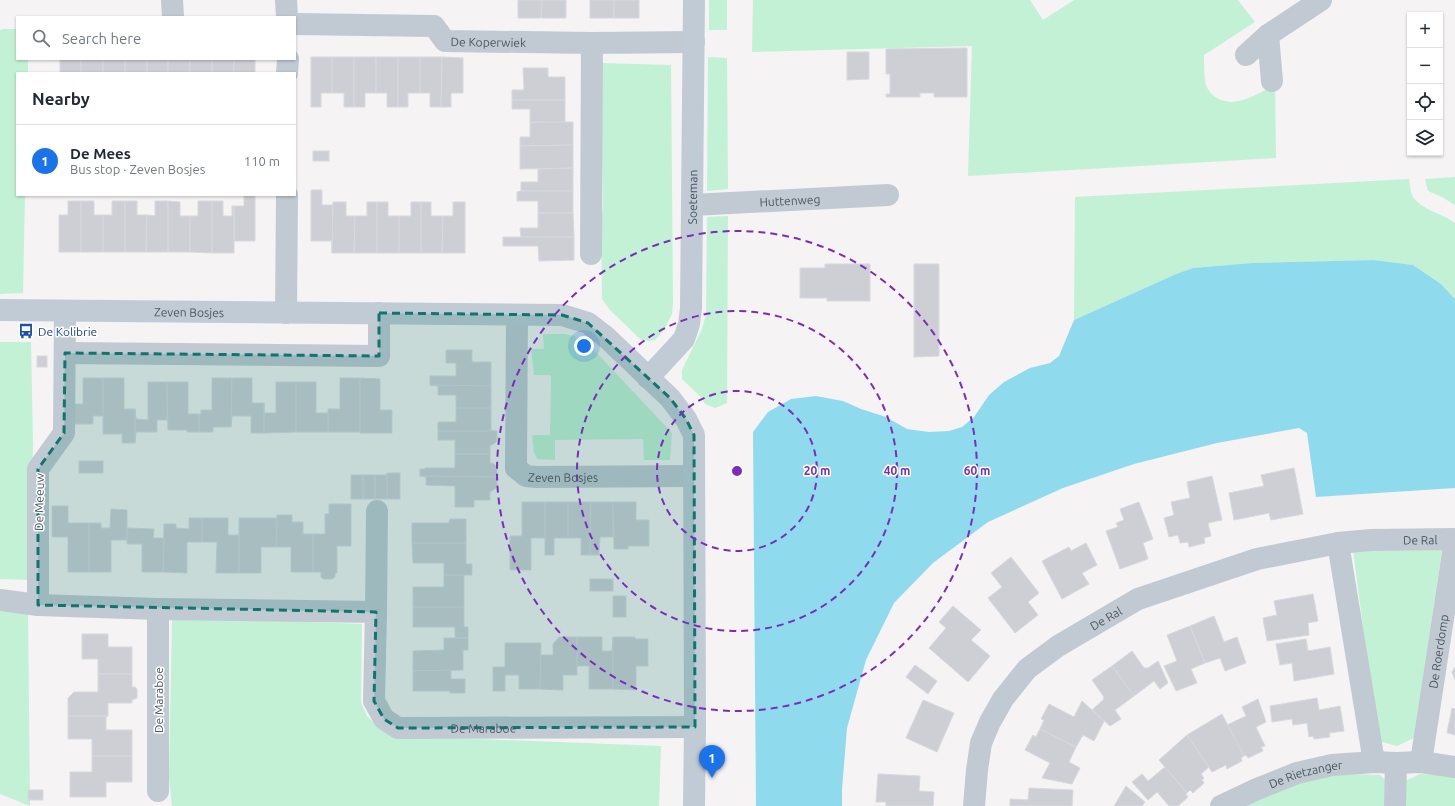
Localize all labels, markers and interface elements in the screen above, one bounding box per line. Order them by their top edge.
map controls [1407,12,1443,156]
button: + [1407,12,1443,48]
search box [16,16,296,60]
icon: search [30,27,52,49]
text: Search here [62,30,141,47]
street label: De Koperwiek [451,35,526,49]
button: − [1407,48,1443,84]
button: locate [1407,84,1443,120]
text: Nearby [32,89,90,108]
button: layers [1407,120,1443,156]
text: De Mees [70,145,131,162]
text: 1 [41,154,49,168]
text: 110 m [244,154,280,168]
text: Bus stop · Zeven Bosjes [70,162,205,176]
street label: Soeteman [685,170,699,224]
street label: Huttenweg [759,192,821,208]
street label: Zeven Bosjes [154,305,224,318]
bus stop icon: De Kolibrie [17,322,35,340]
place label: De Kolibrie [38,325,97,338]
your location [574,336,594,356]
centre of rings [730,464,744,478]
text: 20 m [804,464,830,477]
text: 40 m [884,464,910,477]
text: 60 m [964,464,990,477]
street label: Zeven Bosjes [527,470,598,484]
street label: De Meeuw [32,472,46,531]
street label: De Ral [1403,533,1438,546]
street label: De Ral [1087,604,1124,632]
street label: De Roerdomp [1426,613,1450,689]
street label: De Maraboe [152,667,165,733]
street label: De Maraboe [450,721,516,734]
pin: 1 [699,745,725,778]
street label: De Rietzanger [1267,758,1343,790]

